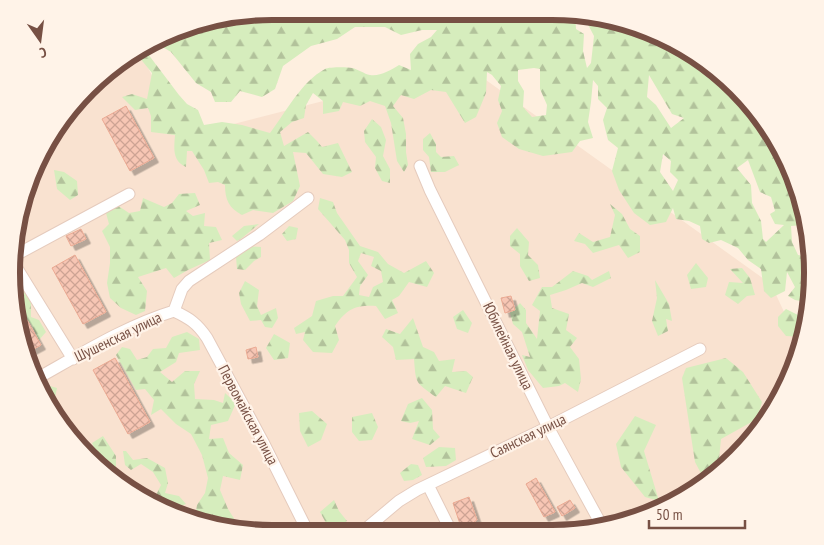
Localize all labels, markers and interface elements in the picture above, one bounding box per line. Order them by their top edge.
north arrow [15,15,65,65]
text: С [37,43,48,62]
street label: Юбилейная улица [479,299,538,393]
street label: Шушенская улица [71,307,164,366]
street label: Первомайская улица [214,362,283,468]
street label: Саянская улица [487,409,569,462]
scale bar [649,498,745,530]
text: 50 m [656,505,682,524]

